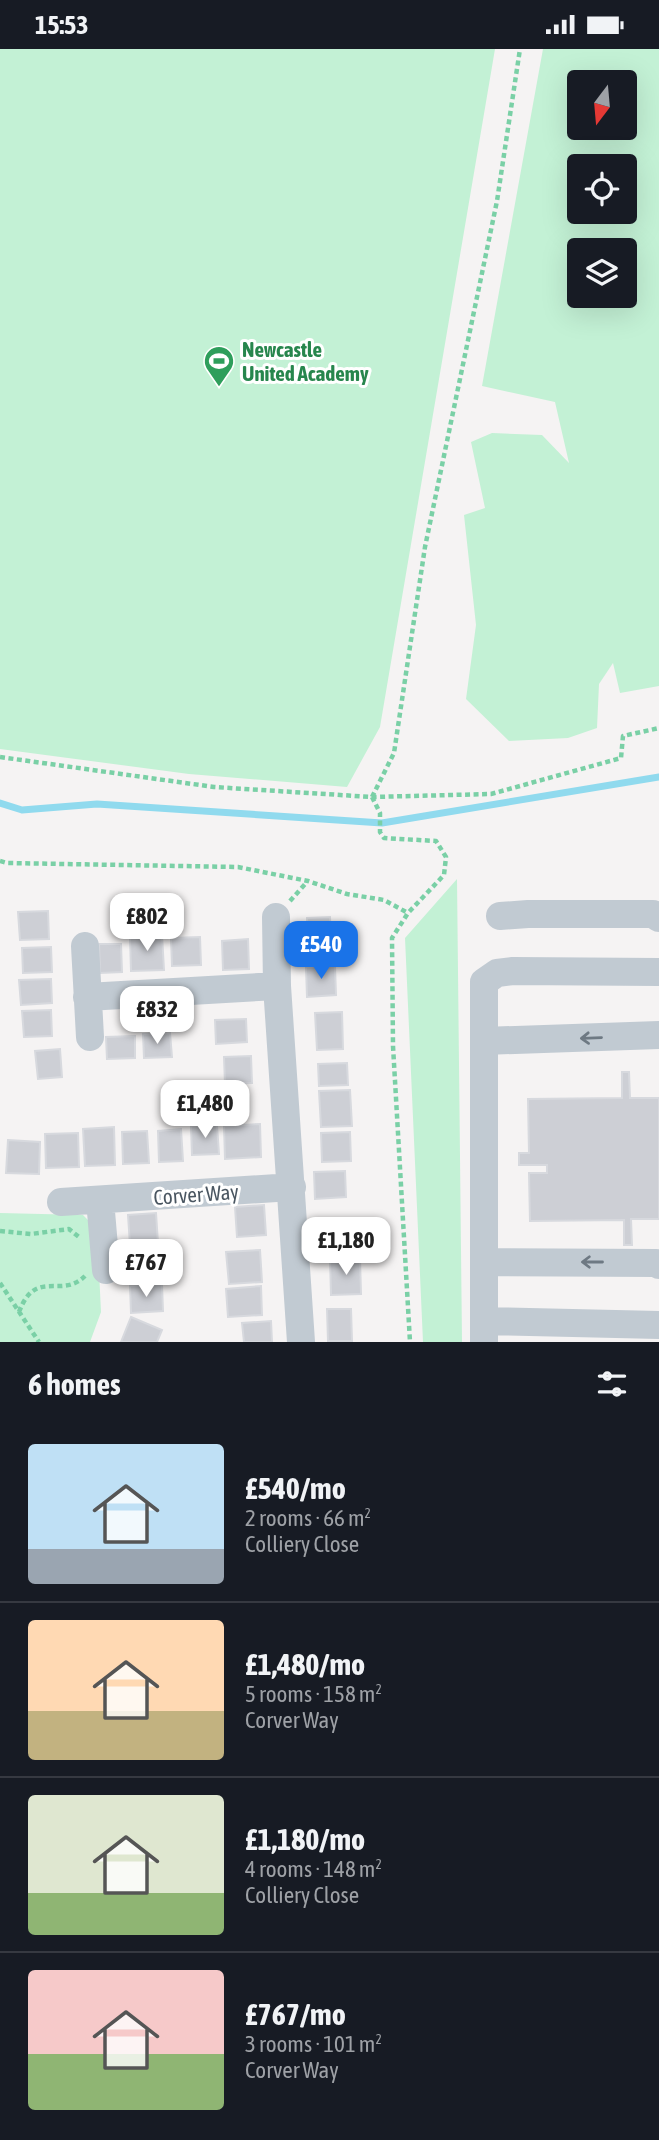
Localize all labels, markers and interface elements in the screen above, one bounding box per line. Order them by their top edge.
text: 15:53 [35,10,89,40]
north arrow [567,70,637,140]
map controls [567,70,637,308]
button: locate [567,154,637,224]
button: layers [567,238,637,308]
place label: Newcastle United Academy [242,337,369,385]
sports icon: Newcastle United Academy [202,344,236,388]
pin: £802 [106,893,188,953]
text: £802 [126,903,168,929]
pin: £540 [280,921,362,981]
text: £540 [300,931,342,957]
pin: £832 [116,986,198,1046]
text: £832 [136,996,178,1022]
one-way arrow [580,1031,603,1044]
pin: £1,480 [148,1081,262,1140]
text: £1,480 [177,1090,234,1116]
street label: Corver Way [152,1179,240,1209]
pin: £1,180 [289,1217,403,1277]
text: £1,180 [318,1227,375,1253]
pin: £767 [105,1239,187,1299]
text: £767 [125,1249,167,1275]
one-way arrow [580,1255,603,1269]
icon: filters [593,1365,631,1403]
text: 6 homes [28,1367,121,1401]
text: £540/mo [245,1471,346,1505]
icon: home [84,1472,168,1556]
text: 2 rooms · 66 m² [245,1505,371,1531]
text: Colliery Close [245,1531,359,1557]
text: £1,480/mo [245,1647,365,1681]
icon: home [84,1648,168,1732]
text: 5 rooms · 158 m² [245,1681,382,1707]
text: Corver Way [245,1707,339,1733]
text: £1,180/mo [245,1822,365,1856]
icon: home [84,1823,168,1907]
text: 4 rooms · 148 m² [245,1856,382,1882]
text: Colliery Close [245,1882,359,1908]
text: £767/mo [245,1997,346,2031]
icon: home [84,1998,168,2082]
text: 3 rooms · 101 m² [245,2031,382,2057]
text: Corver Way [245,2057,339,2083]

